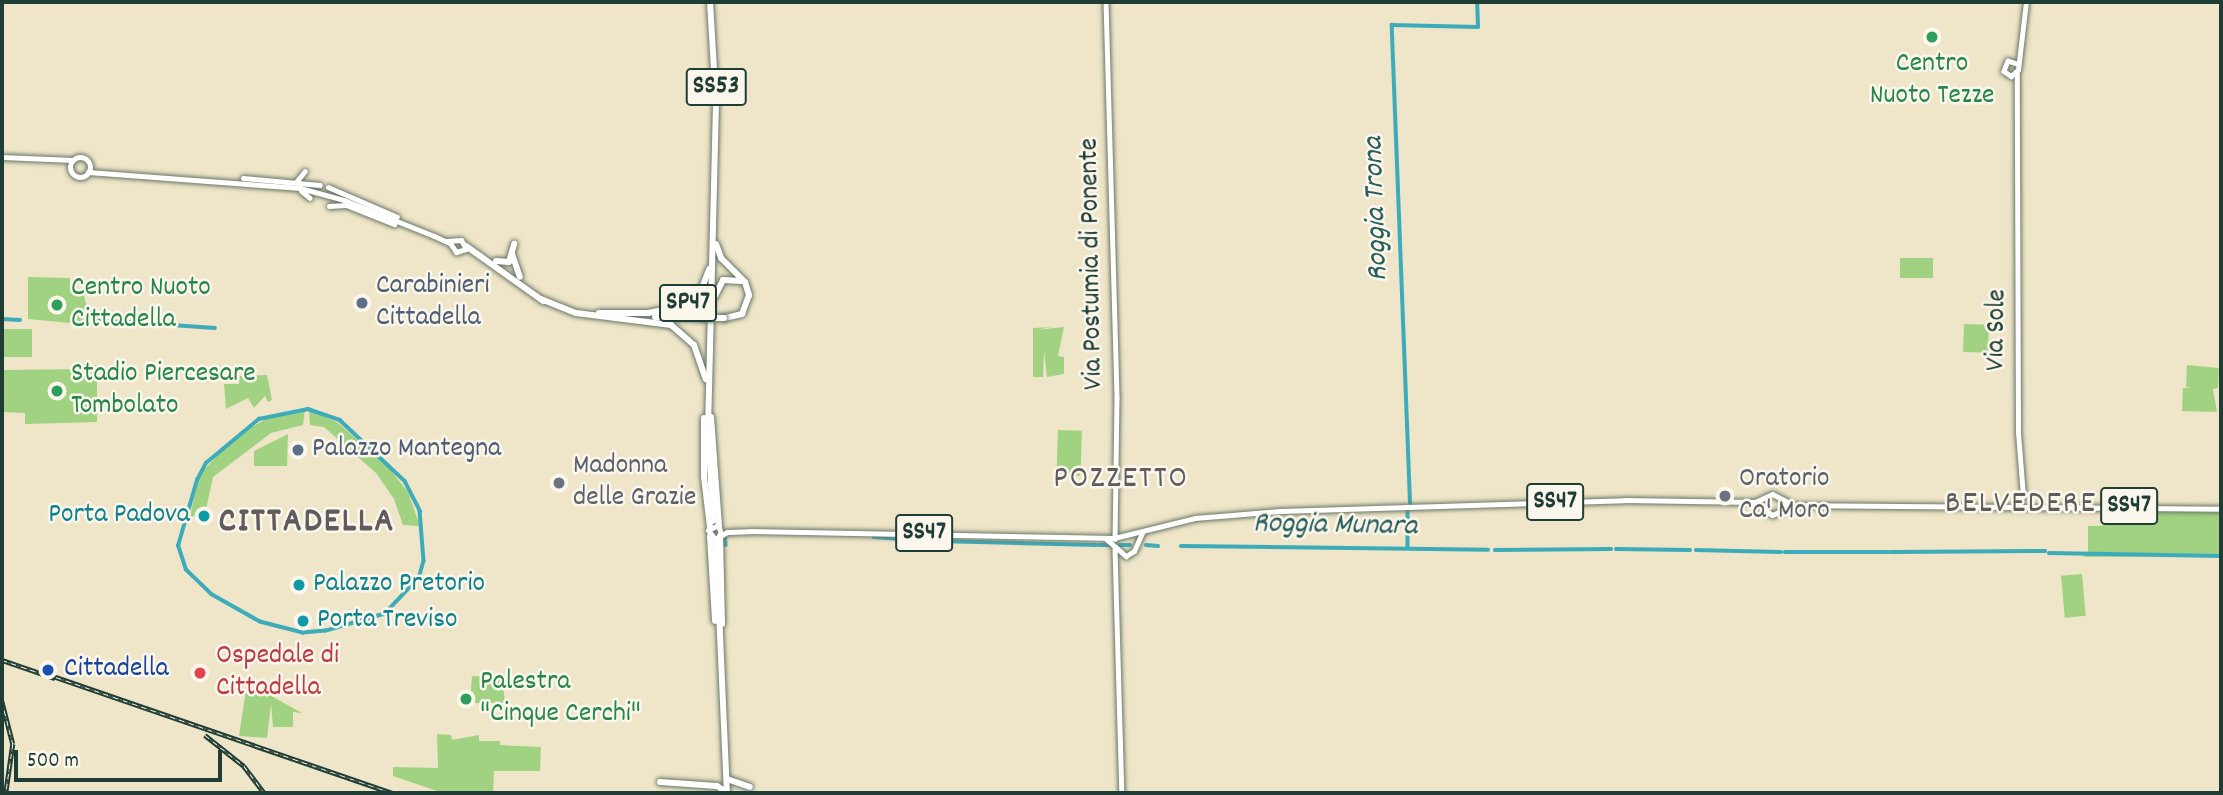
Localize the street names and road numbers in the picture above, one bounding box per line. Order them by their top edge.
road number: SS53 [684,64,748,110]
street label: Via Postumia di Ponente [1074,138,1112,390]
road number: SP47 [658,280,718,326]
street label: Via Sole [1980,289,2016,371]
road number: SS47 [1525,480,1585,524]
road number: SS47 [2099,484,2159,528]
road number: SS47 [894,510,954,555]

